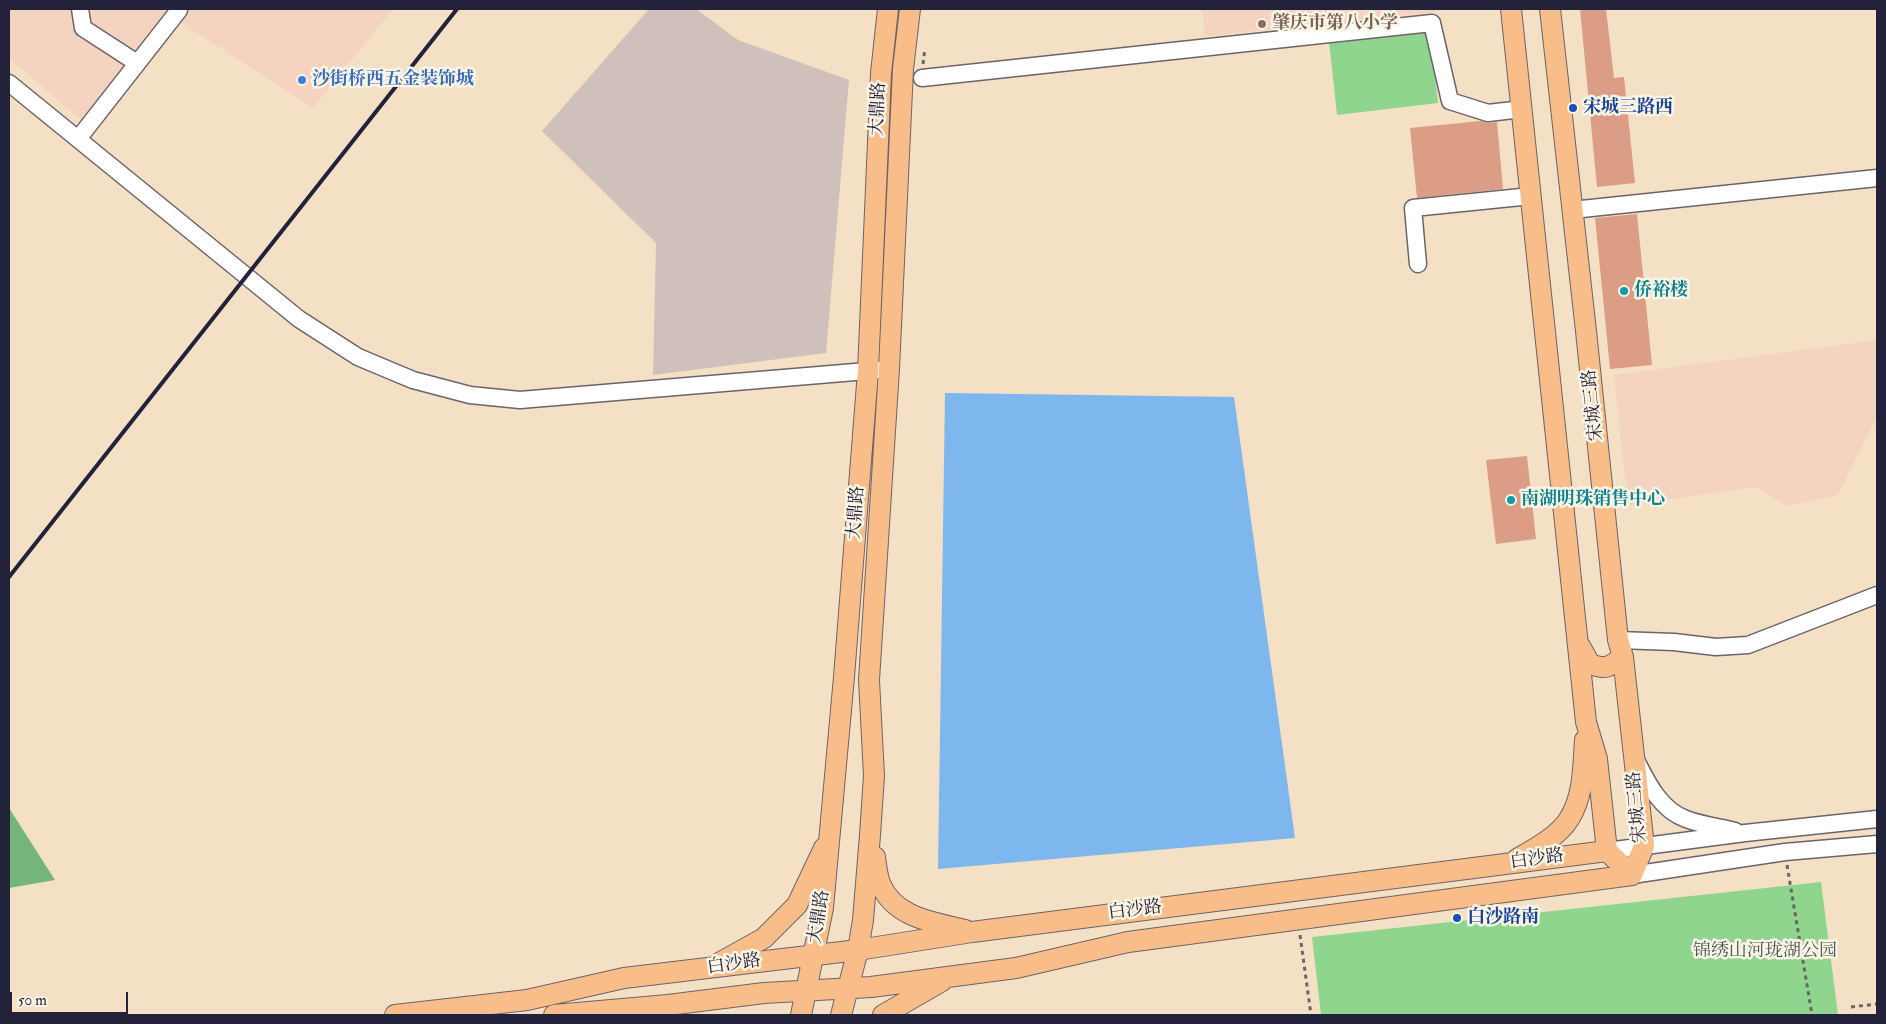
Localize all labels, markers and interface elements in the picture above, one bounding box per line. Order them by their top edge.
place label: 肇庆市第八小学 [1272,13,1398,35]
marker: 肇庆市第八小学 [1256,18,1268,30]
place label: 沙街桥西五金装饰城 [312,69,474,91]
marker: 沙街桥西五金装饰城 [296,74,308,86]
street label: 大鼎路 [867,81,891,137]
place label: 宋城三路西 [1583,97,1673,119]
marker: 宋城三路西 [1567,102,1579,114]
place label: 侨裕楼 [1634,280,1688,302]
marker: 侨裕楼 [1618,285,1630,297]
street label: 宋城三路 [1579,368,1609,442]
street label: 大鼎路 [844,485,870,541]
place label: 南湖明珠销售中心 [1521,489,1665,511]
marker: 南湖明珠销售中心 [1505,494,1517,506]
street label: 宋城三路 [1624,770,1652,844]
street label: 白沙路 [1509,846,1565,874]
street label: 大鼎路 [805,889,835,945]
street label: 白沙路 [1107,897,1163,925]
place label: 白沙路南 [1467,907,1539,929]
marker: 白沙路南 [1451,912,1463,924]
park label: 锦绣山河珑湖公园 [1693,941,1837,963]
street label: 白沙路 [706,951,762,979]
scale bar [12,982,130,1014]
text: 50 m [18,991,47,1010]

